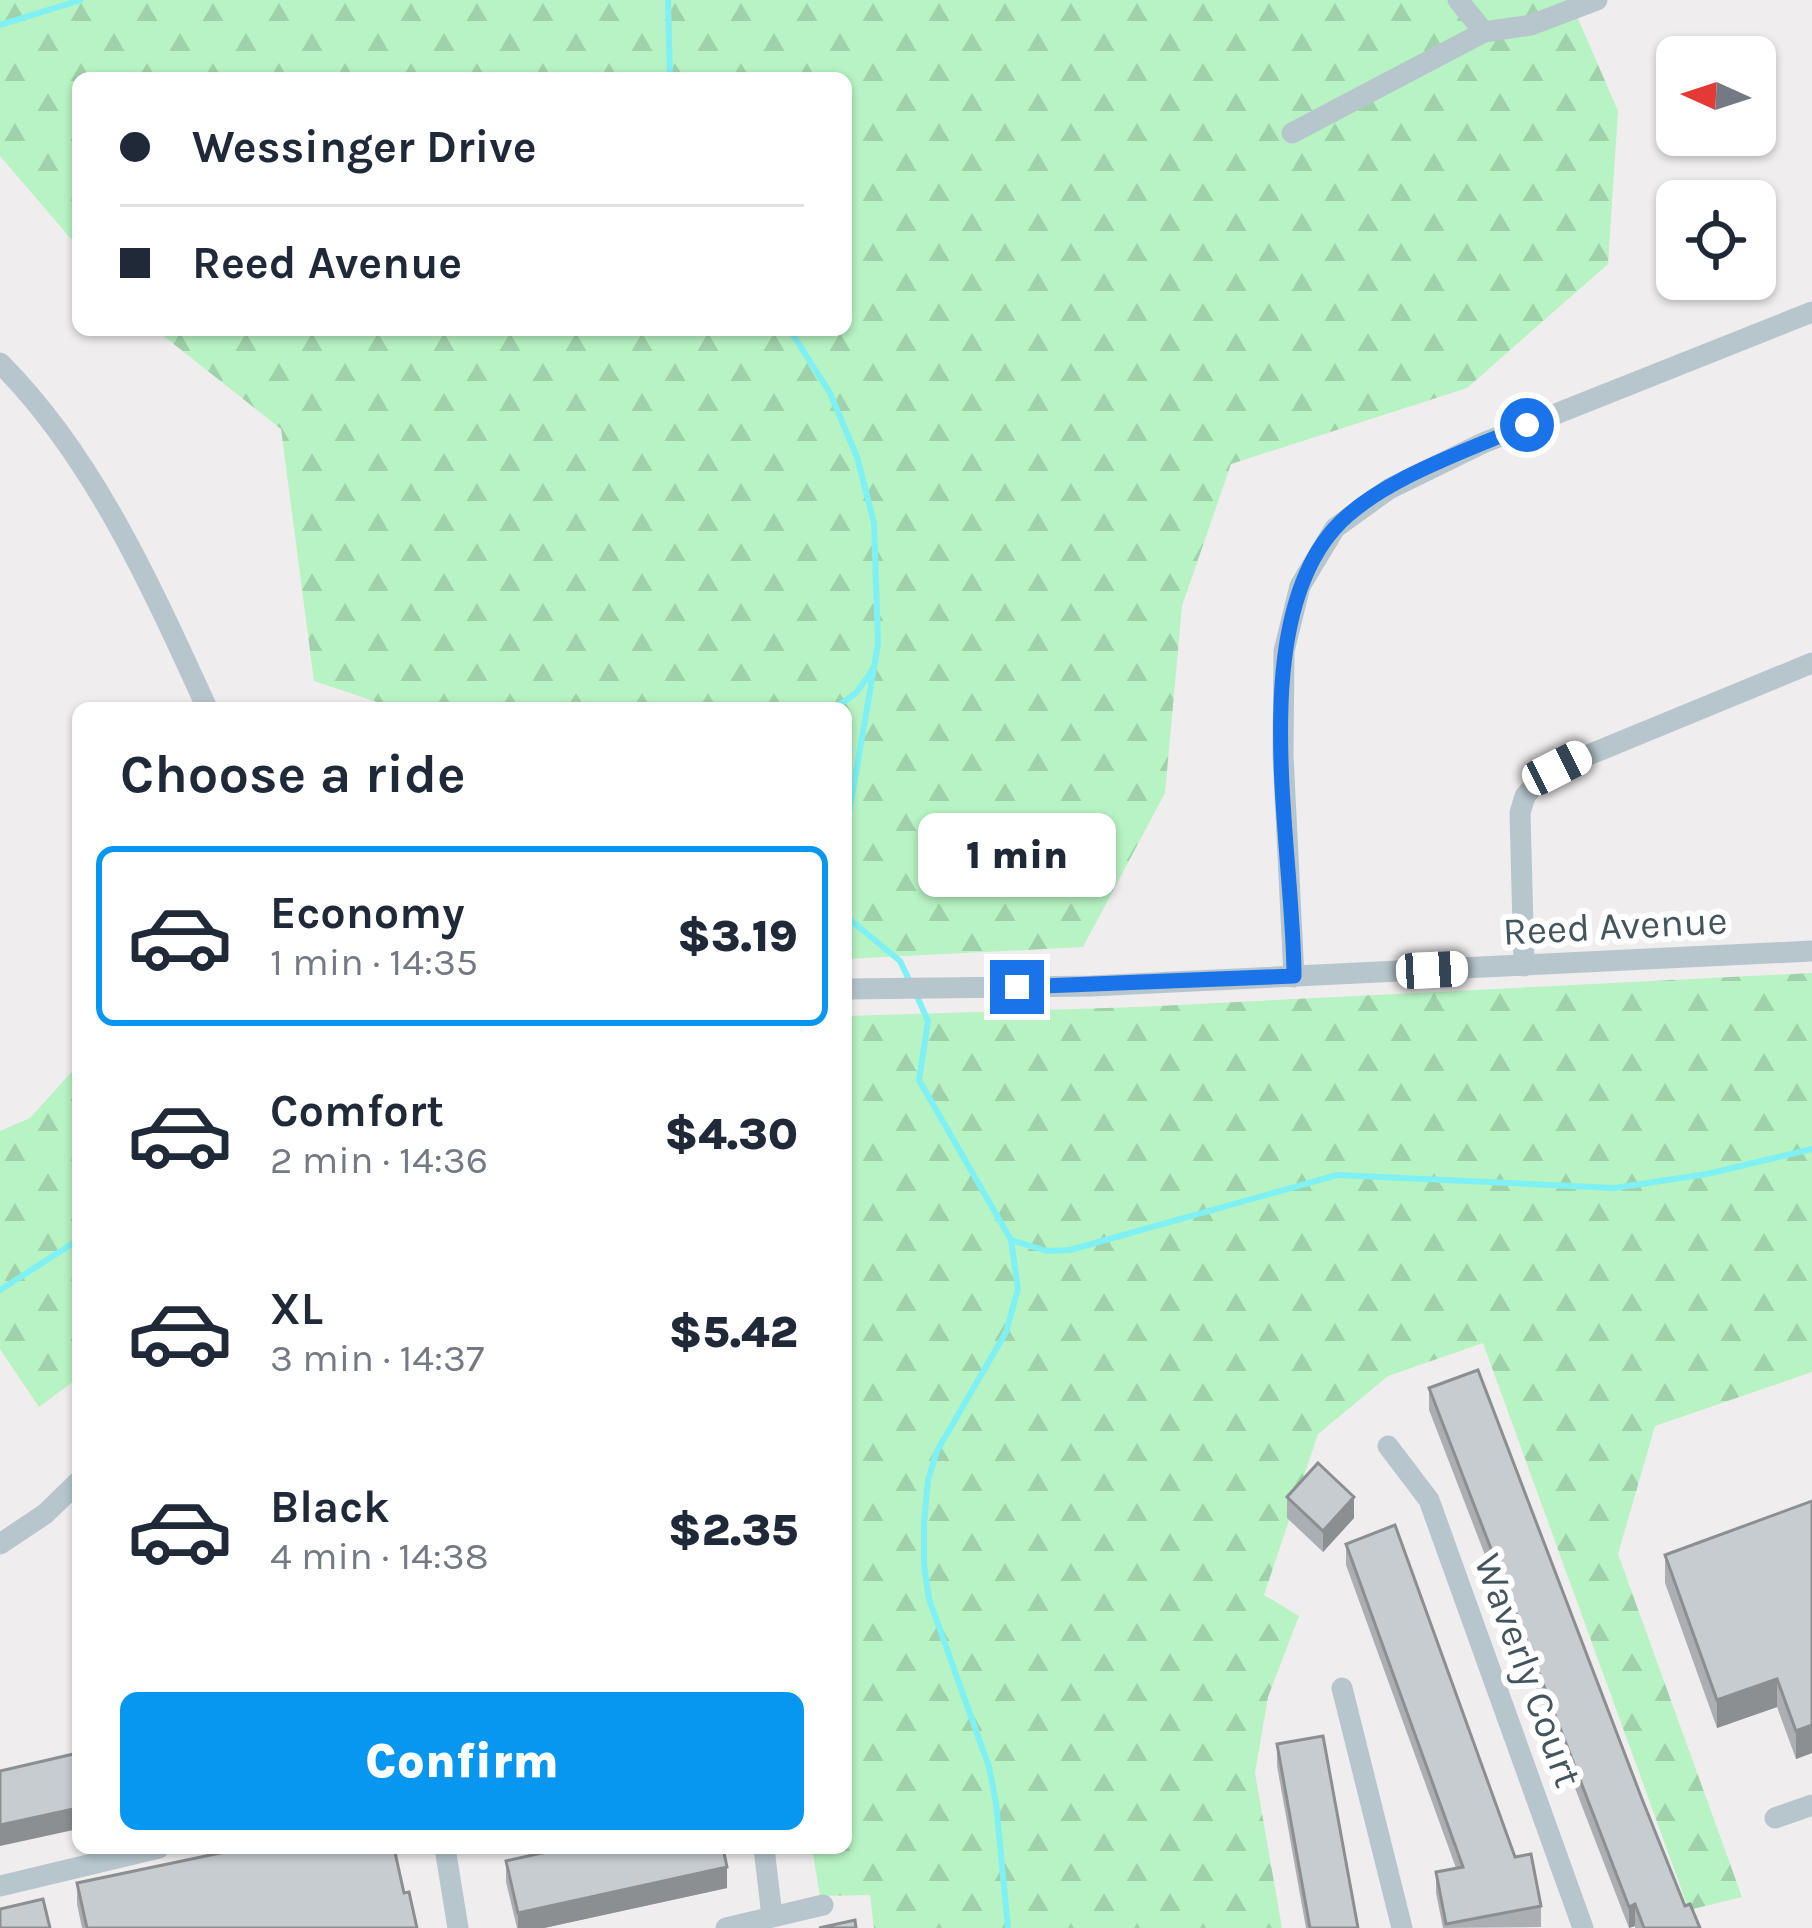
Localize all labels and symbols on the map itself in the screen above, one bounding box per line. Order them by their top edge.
north arrow [1656,36,1776,156]
route start [1500,398,1554,452]
car [1517,736,1597,800]
callout: 1 min [918,813,1116,897]
street label: Reed Avenue [1502,897,1728,955]
car [1395,950,1469,990]
route end [990,960,1044,1014]
street label: Waverly Court [1465,1547,1592,1793]

